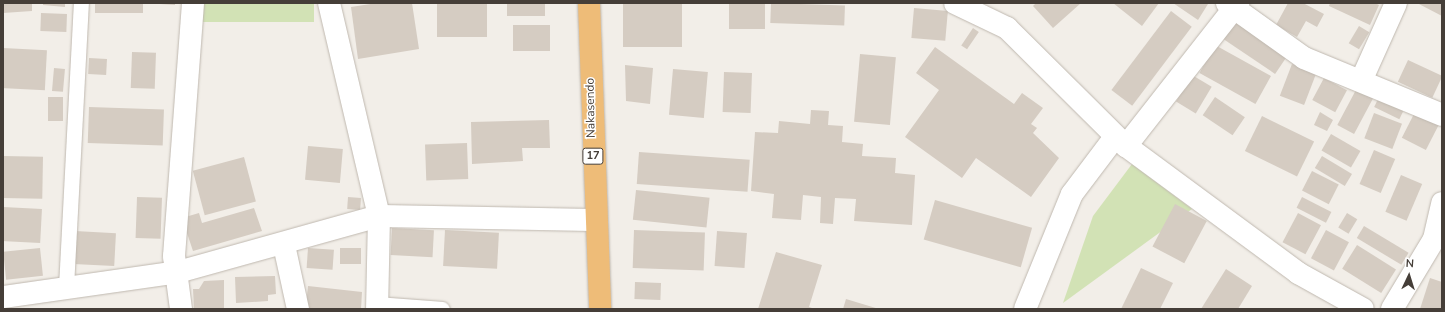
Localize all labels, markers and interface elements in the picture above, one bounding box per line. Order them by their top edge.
street label: Nakasendo [583,78,599,138]
road number: 17 [582,147,604,165]
north arrow [1389,256,1429,296]
text: N [1405,256,1414,271]

